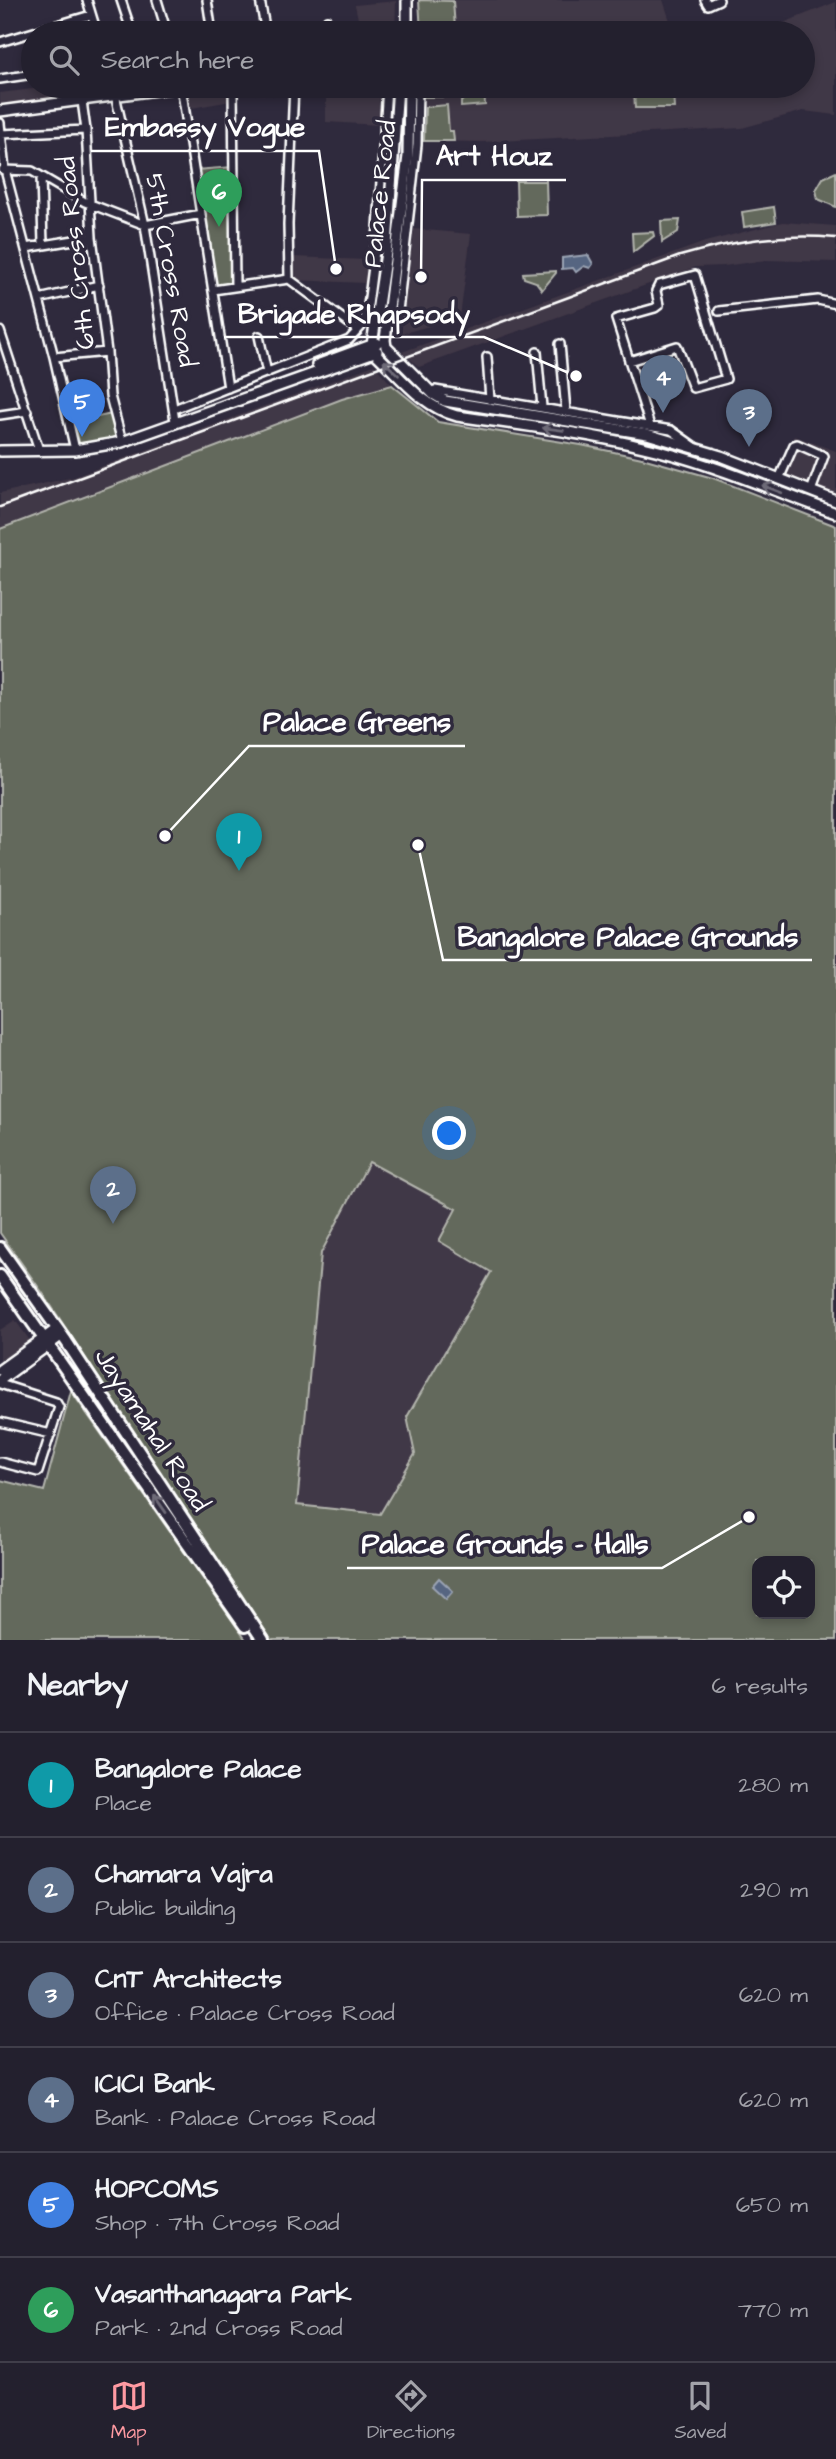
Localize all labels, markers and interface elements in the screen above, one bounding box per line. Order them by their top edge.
search box [21,21,815,98]
icon: search [45,41,83,79]
text: Search here [101,42,254,78]
callout: Embassy Vogue [91,102,319,151]
text: Embassy Vogue [105,108,305,150]
street label: Palace Road [354,119,406,269]
callout: Art Houz [422,131,566,180]
text: Art Houz [436,137,553,176]
street label: 6th Cross Road [48,155,104,351]
pin: 6 [196,169,242,227]
street label: 5th Cross Road [136,170,206,370]
callout: Brigade Rhapsody [224,288,484,337]
text: Brigade Rhapsody [238,295,471,337]
pin: 4 [640,355,686,413]
one-way arrow [382,359,399,376]
pin: 5 [59,379,105,437]
pin: 3 [726,389,772,447]
one-way arrow [542,423,565,436]
one-way arrow [762,482,784,494]
callout: Palace Greens [249,697,465,746]
text: Palace Greens [263,703,451,742]
pin: 1 [216,813,262,871]
callout: Bangalore Palace Grounds [443,911,812,960]
text: Bangalore Palace Grounds [458,918,798,959]
your location [432,1116,466,1150]
pin: 2 [90,1166,136,1224]
street label: Jayamahal Road [84,1341,218,1520]
one-way arrow [153,1495,167,1514]
callout: Palace Grounds - Halls [347,1519,662,1568]
text: Palace Grounds - Halls [361,1525,649,1564]
map controls [752,1556,815,1619]
button: locate [752,1556,815,1619]
text: Nearby [28,1665,128,1707]
text: 6 results [712,1670,808,1702]
text: Bangalore Palace [95,1751,302,1787]
text: 1 [50,1769,52,1801]
text: 280 m [738,1769,808,1801]
text: Place [95,1787,152,1819]
text: Chamara Vajra [95,1856,273,1892]
text: 2 [44,1874,58,1906]
text: 290 m [740,1874,808,1906]
text: Public building [95,1892,235,1924]
text: CnT Architects [95,1961,282,1997]
text: 3 [45,1979,57,2011]
text: 620 m [739,1979,808,2011]
text: Office · Palace Cross Road [95,1997,395,2029]
text: ICICI Bank [95,2066,215,2102]
text: 4 [43,2084,59,2116]
text: 620 m [739,2084,808,2116]
text: Bank · Palace Cross Road [95,2102,375,2134]
text: HOPCOMS [95,2171,219,2207]
text: 5 [43,2189,59,2221]
text: 650 m [736,2189,808,2221]
text: Shop · 7th Cross Road [95,2207,340,2239]
text: Vasanthanagara Park [95,2276,351,2312]
text: 6 [44,2294,58,2326]
text: 770 m [738,2294,808,2326]
text: Park · 2nd Cross Road [95,2312,343,2344]
tab: Map [110,2377,148,2446]
tab: Directions [367,2377,455,2446]
tab: Saved [675,2377,726,2446]

